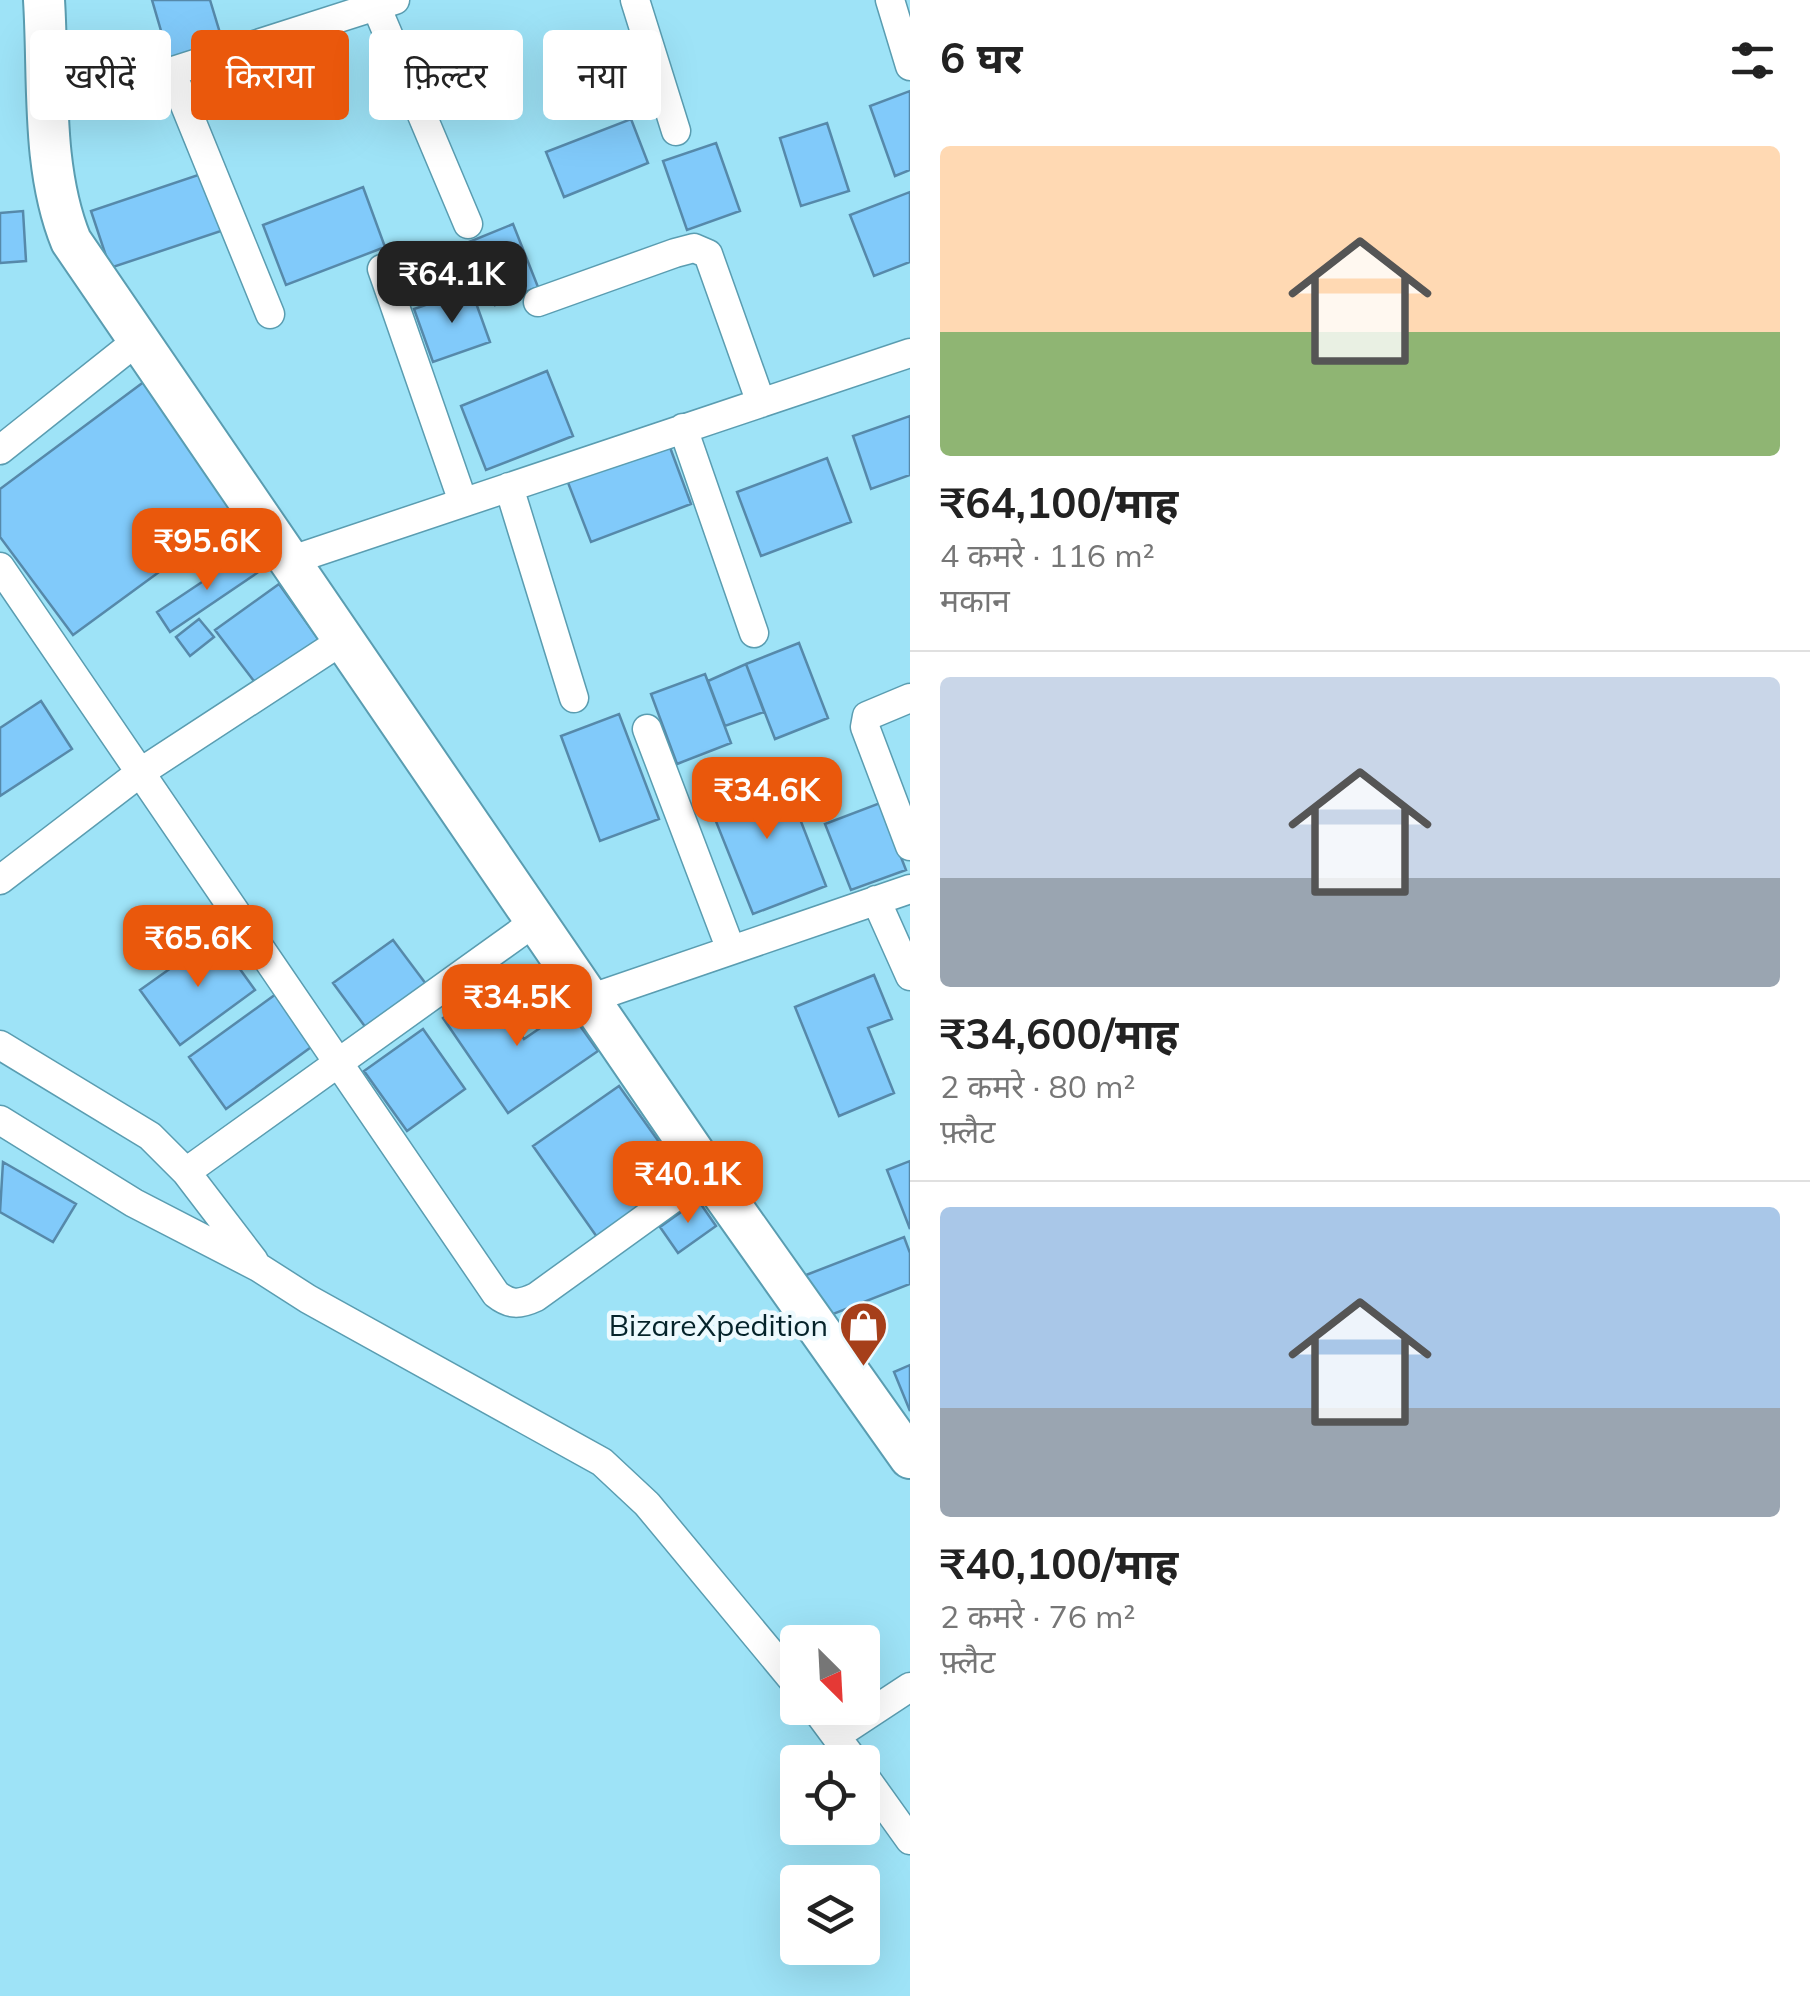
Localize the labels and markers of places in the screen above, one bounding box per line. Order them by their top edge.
pin: ₹64.1K [371,241,533,326]
pin: ₹95.6K [126,508,288,593]
pin: ₹34.6K [686,757,848,842]
pin: ₹65.6K [117,905,279,990]
pin: ₹34.5K [436,964,598,1049]
pin: ₹40.1K [607,1141,769,1226]
shop icon: BizareXpedition [837,1300,889,1368]
place label: BizareXpedition [609,1306,828,1344]

